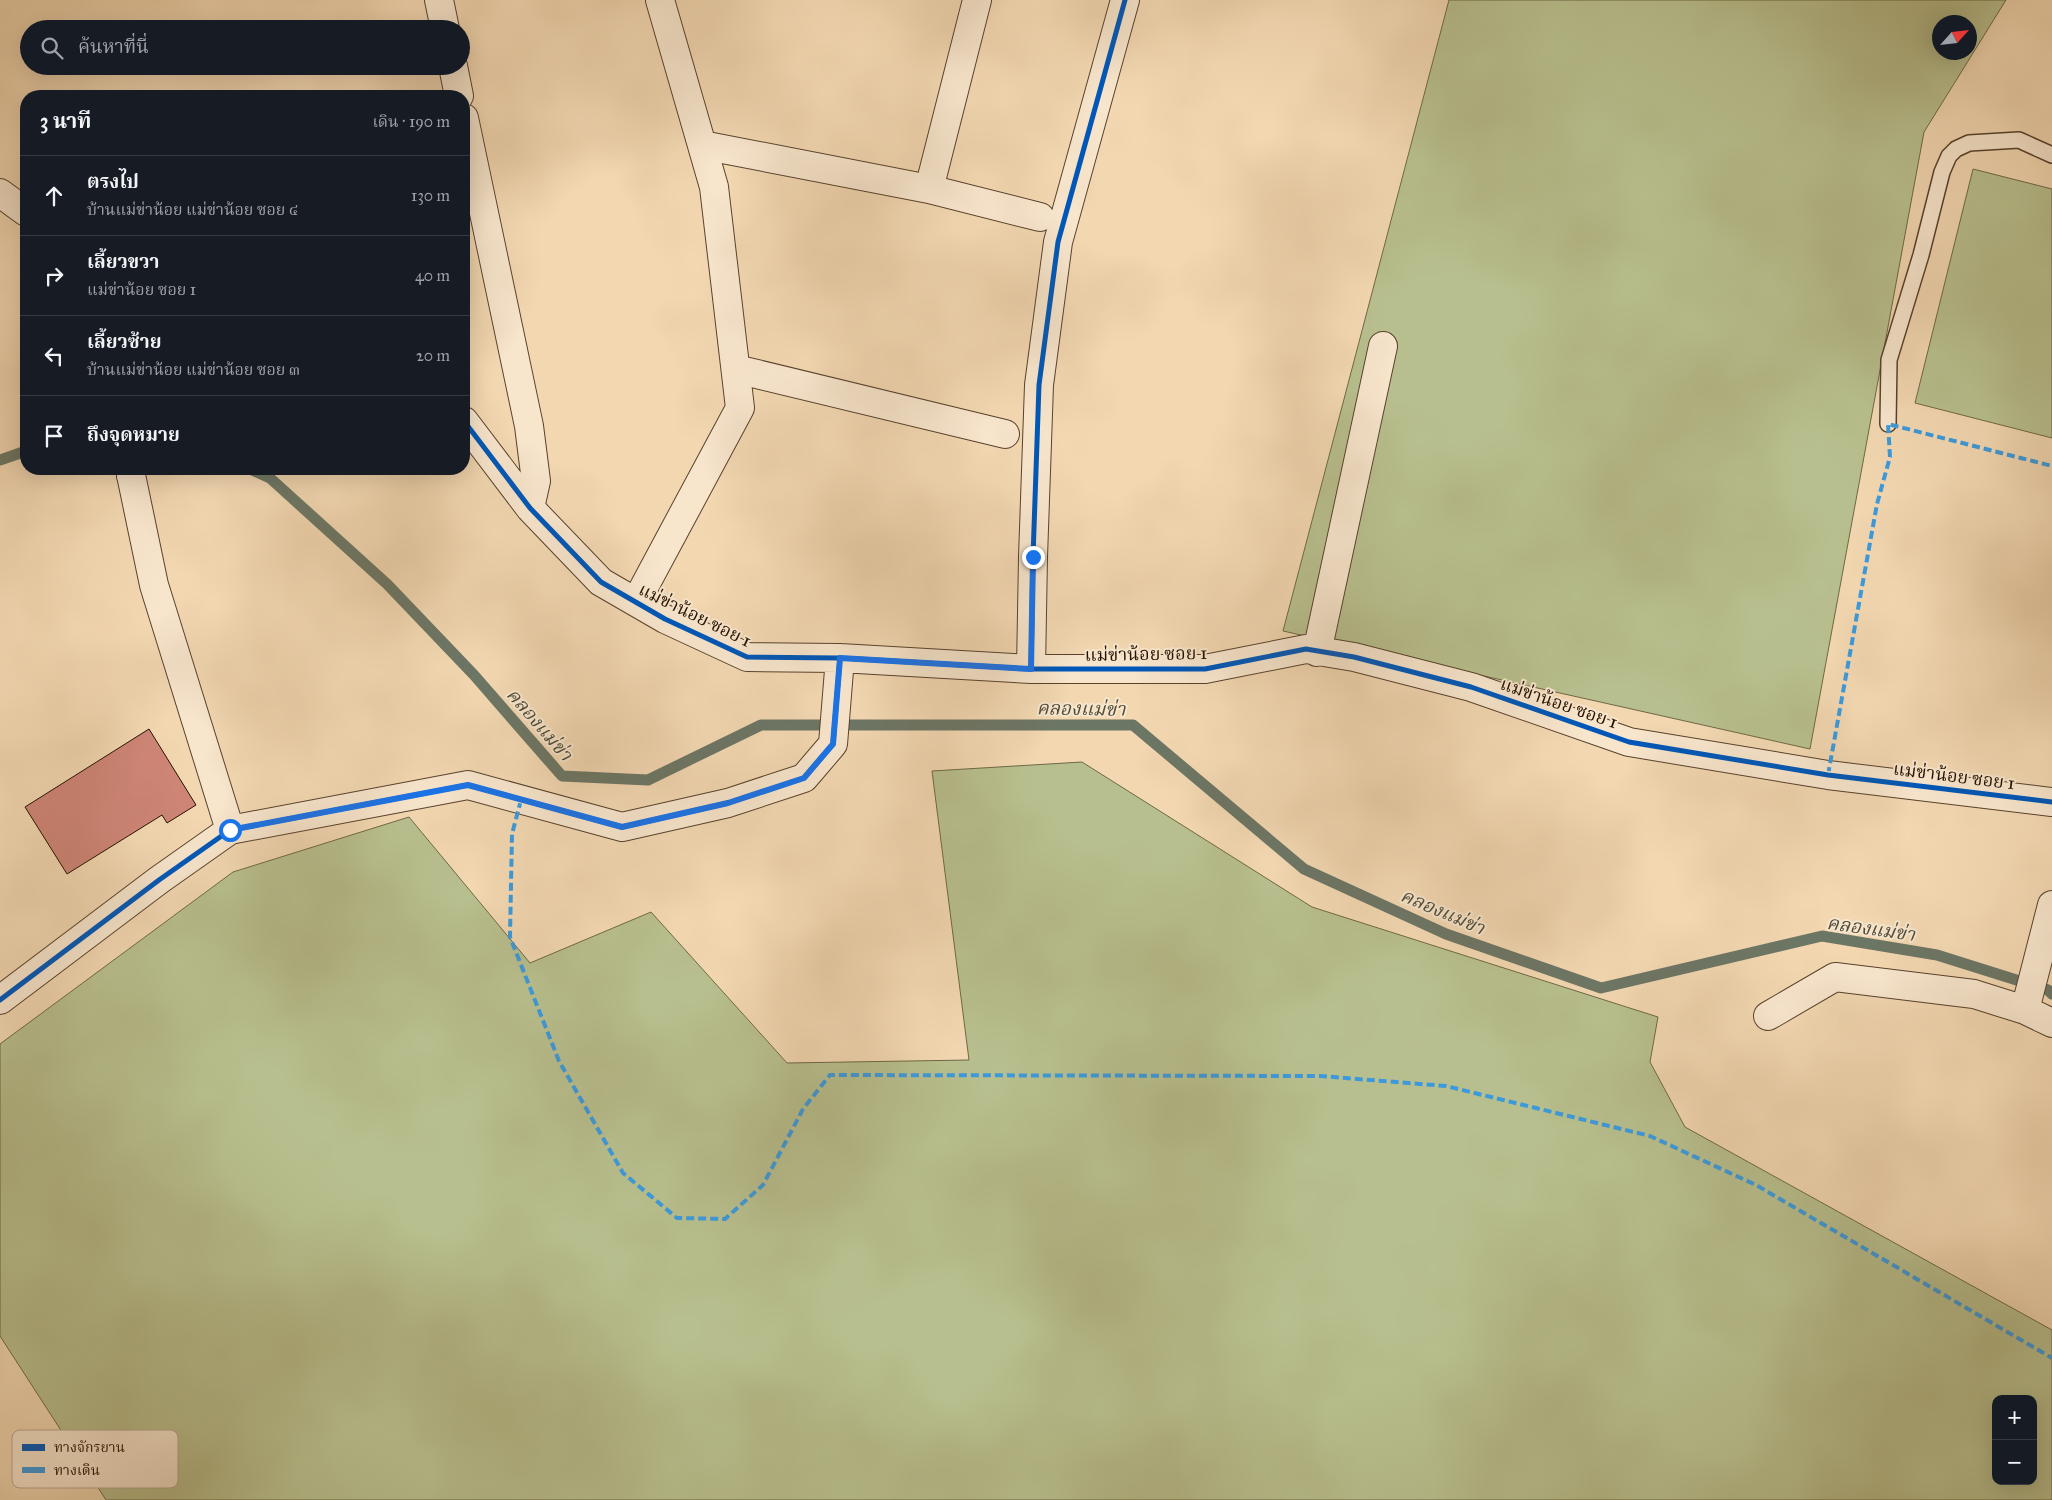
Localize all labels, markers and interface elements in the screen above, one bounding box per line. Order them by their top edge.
north arrow [1932,15,1977,60]
search box [20,20,470,75]
icon: search [38,34,66,62]
text: ค้นหาที่นี่ [78,35,149,58]
text: 3 นาที [40,108,91,134]
text: เดิน · 190 m [372,112,450,131]
text: ตรงไป [87,170,139,193]
icon: ahead [40,182,68,210]
text: 130 m [411,186,450,205]
text: บ้านแม่ข่าน้อย แม่ข่าน้อย ซอย ๔ [87,200,298,219]
text: เลี้ยวขวา [87,250,159,273]
icon: right [40,262,68,290]
text: 40 m [415,266,450,285]
text: แม่ข่าน้อย ซอย 1 [87,280,196,299]
text: เลี้ยวซ้าย [87,330,161,353]
icon: left [40,342,68,370]
text: 20 m [416,346,450,365]
text: บ้านแม่ข่าน้อย แม่ข่าน้อย ซอย ๓ [87,360,300,379]
icon: arrive [40,422,68,450]
text: ถึงจุดหมาย [87,423,180,446]
route end [1022,546,1045,569]
street label: แม่ข่าน้อย ซอย 1 [635,578,755,652]
street label: แม่ข่าน้อย ซอย 1 [1084,642,1208,666]
street label: แม่ข่าน้อย ซอย 1 [1497,673,1621,733]
water label: คลองแม่ข่า [502,683,578,766]
water label: คลองแม่ข่า [1036,696,1126,721]
street label: แม่ข่าน้อย ซอย 1 [1892,758,2016,794]
route start [219,819,242,842]
water label: คลองแม่ข่า [1397,884,1489,940]
water label: คลองแม่ข่า [1825,911,1917,946]
map controls [1992,1395,2037,1485]
button: + [1992,1395,2037,1440]
legend [12,1430,178,1488]
text: ทางจักรยาน [54,1439,125,1456]
button: − [1992,1440,2037,1485]
text: ทางเดิน [54,1462,100,1479]

